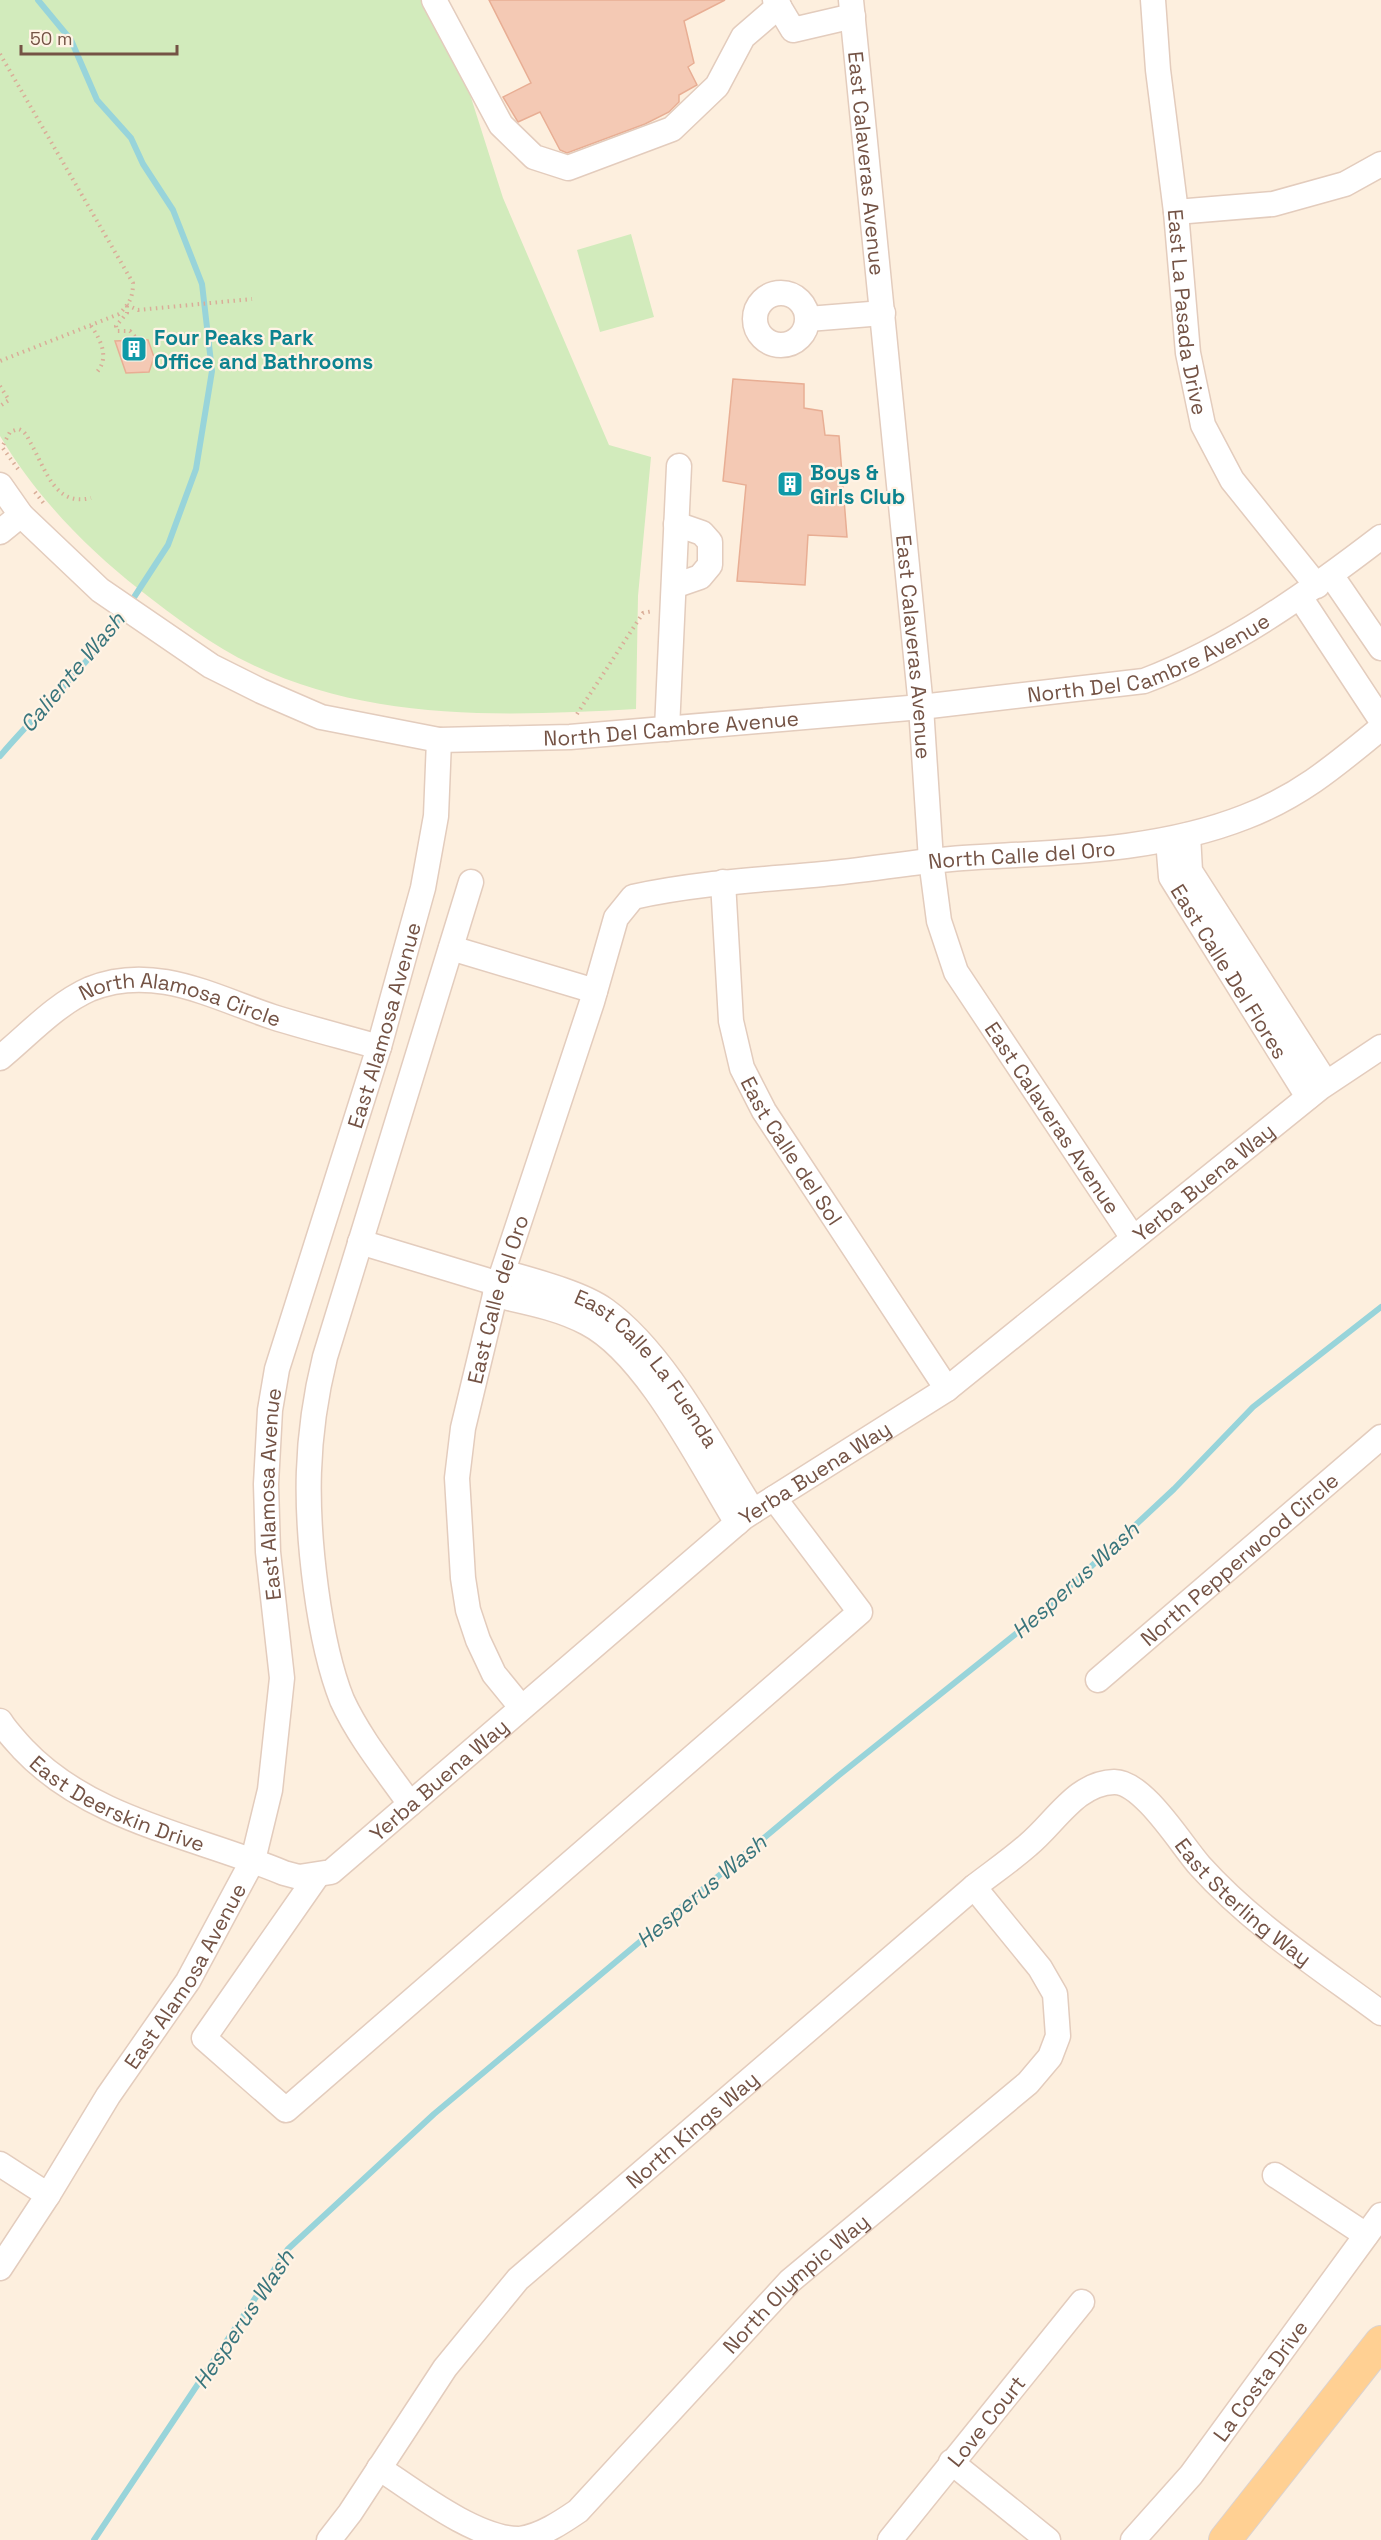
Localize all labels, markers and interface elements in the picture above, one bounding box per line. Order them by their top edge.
scale bar [21,18,177,56]
text: 50 m [30,27,72,50]
street label: East Calaveras Avenue [843,50,892,277]
street label: East La Pasada Drive [1162,208,1214,417]
place label: Four Peaks Park Office and Bathrooms [154,324,373,375]
building icon: Four Peaks Park Office and Bathrooms [119,334,149,364]
place label: Boys & Girls Club [810,459,905,510]
building icon: Boys & Girls Club [775,469,805,499]
street label: East Calaveras Avenue [891,533,938,760]
water label: Caliente Wash [13,606,131,738]
street label: North Del Cambre Avenue [1026,606,1274,708]
street label: North Del Cambre Avenue [543,704,800,751]
street label: North Calle del Oro [927,834,1117,875]
street label: East Calle Del Flores [1165,879,1294,1064]
street label: East Alamosa Avenue [341,919,426,1131]
street label: North Alamosa Circle [74,966,284,1032]
street label: East Calaveras Avenue [979,1016,1127,1219]
street label: East Calle del Sol [735,1072,849,1230]
street label: Yerba Buena Way [1127,1117,1280,1247]
street label: East Calle del Oro [461,1211,534,1386]
street label: East Calle La Fuenda [570,1282,725,1453]
street label: East Alamosa Avenue [252,1386,287,1602]
street label: Yerba Buena Way [733,1415,896,1531]
street label: North Pepperwood Circle [1134,1466,1344,1651]
water label: Hesperus Wash [1006,1515,1145,1645]
street label: Yerba Buena Way [364,1712,514,1847]
street label: East Deerskin Drive [24,1749,208,1857]
water label: Hesperus Wash [630,1828,772,1954]
street label: East Sterling Way [1169,1832,1317,1972]
street label: East Alamosa Avenue [118,1878,252,2074]
street label: North Kings Way [620,2065,764,2194]
street label: North Olympic Way [717,2208,874,2359]
water label: Hesperus Wash [186,2244,300,2394]
street label: La Costa Drive [1207,2315,1313,2447]
street label: Love Court [941,2370,1031,2472]

